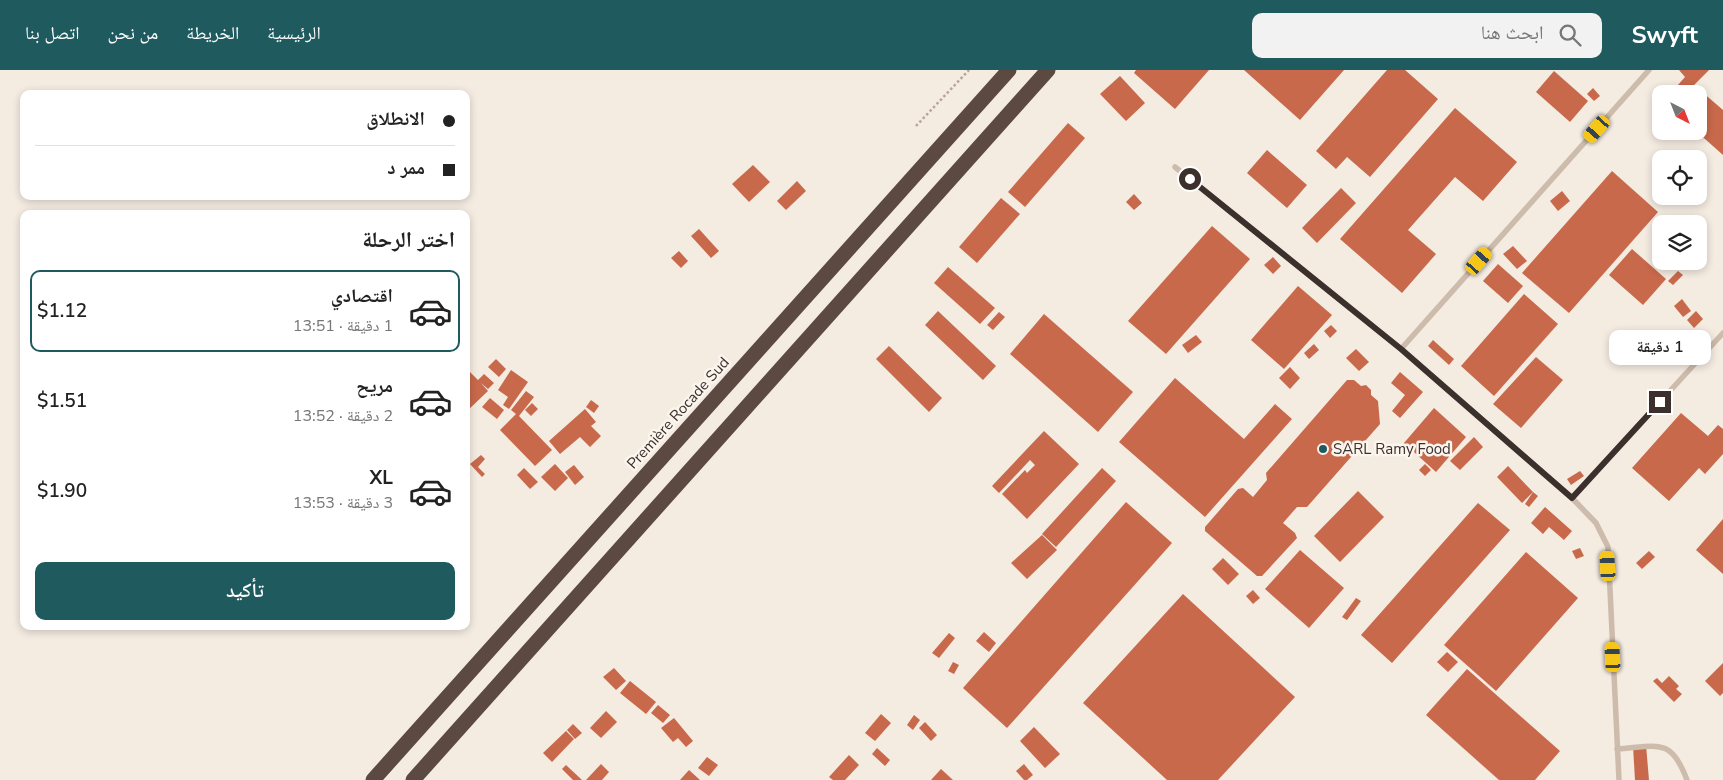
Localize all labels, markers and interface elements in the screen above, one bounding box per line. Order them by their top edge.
search box [1252,13,1602,58]
text: Swyft [1632,19,1698,51]
text: ابحث هنا [1481,20,1544,46]
text: اتصل بنا [25,21,80,45]
text: من نحن [108,21,158,45]
text: الخريطة [186,21,239,45]
text: الرئيسية [267,21,321,45]
icon: search [1556,21,1584,49]
north arrow [1652,85,1708,140]
map controls [1652,85,1707,270]
text: الانطلاق [366,106,425,132]
car [1581,113,1612,145]
button: locate [1652,150,1707,205]
text: ممر د [387,155,425,181]
route start [1179,168,1201,190]
button: layers [1652,215,1707,270]
text: اختر الرحلة [362,225,455,255]
car [1463,245,1494,277]
text: اقتصادي [331,283,393,309]
icon: car [408,289,453,334]
text: $1.12 [37,298,87,324]
text: 1 دقيقة · 13:51 [293,315,393,337]
callout: 1 دقيقة [1609,330,1711,364]
text: 1 دقيقة [1636,336,1684,358]
street label: Première Rocade Sud [622,353,734,473]
text: مريح [356,373,393,399]
icon: car [408,379,453,424]
text: $1.51 [37,388,87,414]
route end [1649,391,1671,413]
text: 2 دقيقة · 13:52 [293,405,393,427]
place label: SARL Ramy Food [1333,439,1451,459]
marker: SARL Ramy Food [1317,443,1329,455]
text: XL [370,465,393,491]
icon: car [408,469,453,514]
text: $1.90 [37,478,87,504]
text: 3 دقيقة · 13:53 [293,492,393,514]
car [1599,551,1616,581]
button: تأكيد [35,562,455,620]
car [1604,642,1621,672]

